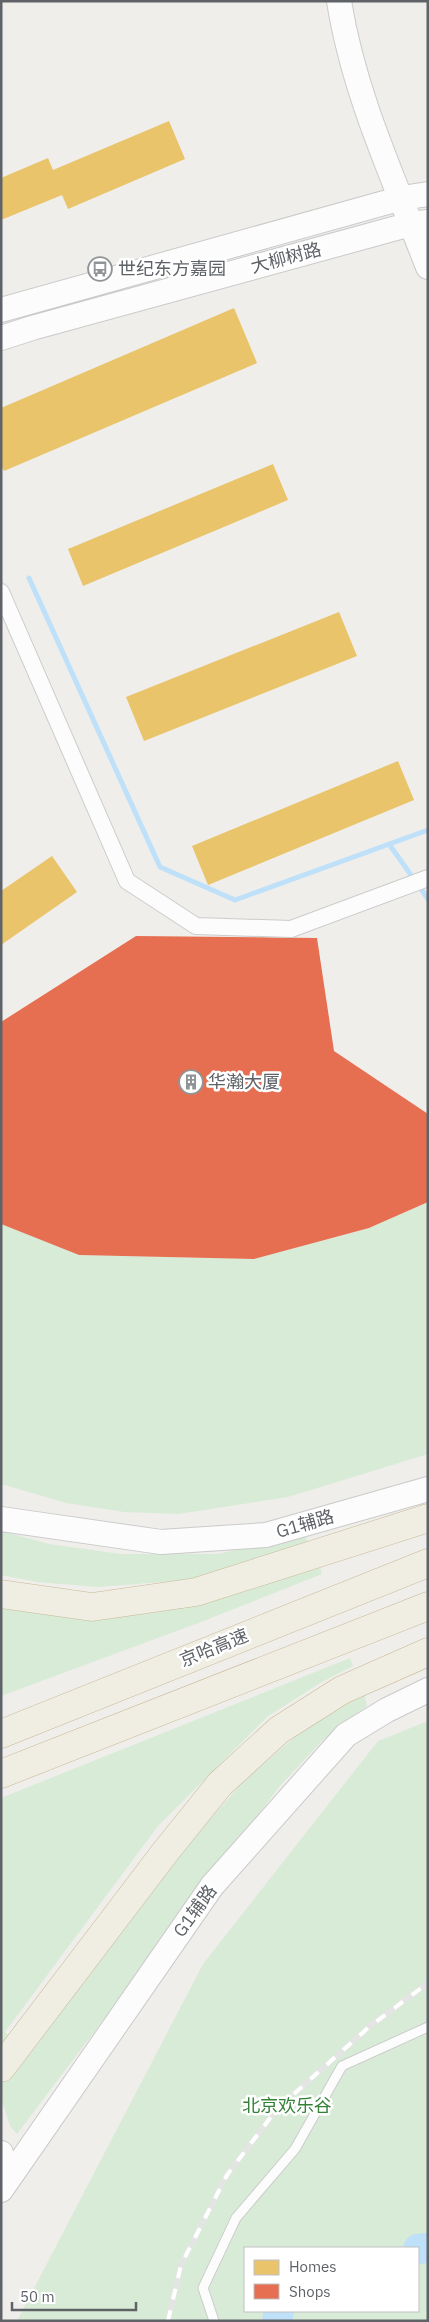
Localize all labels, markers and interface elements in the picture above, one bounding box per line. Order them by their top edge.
street label: 大柳树路 [248,237,324,278]
bus stop icon: 世纪东方嘉园 [87,256,113,282]
place label: 世纪东方嘉园 [118,257,226,280]
building icon: 华瀚大厦 [178,1069,204,1095]
place label: 华瀚大厦 [208,1070,280,1093]
street label: G1辅路 [273,1504,337,1543]
street label: 京哈高速 [176,1623,251,1672]
street label: G1辅路 [168,1880,221,1941]
park label: 北京欢乐谷 [242,2094,332,2117]
legend [244,2247,419,2312]
text: Homes [289,2257,337,2276]
scale bar [12,2280,136,2312]
text: Shops [289,2282,331,2301]
text: 50 m [20,2287,55,2306]

